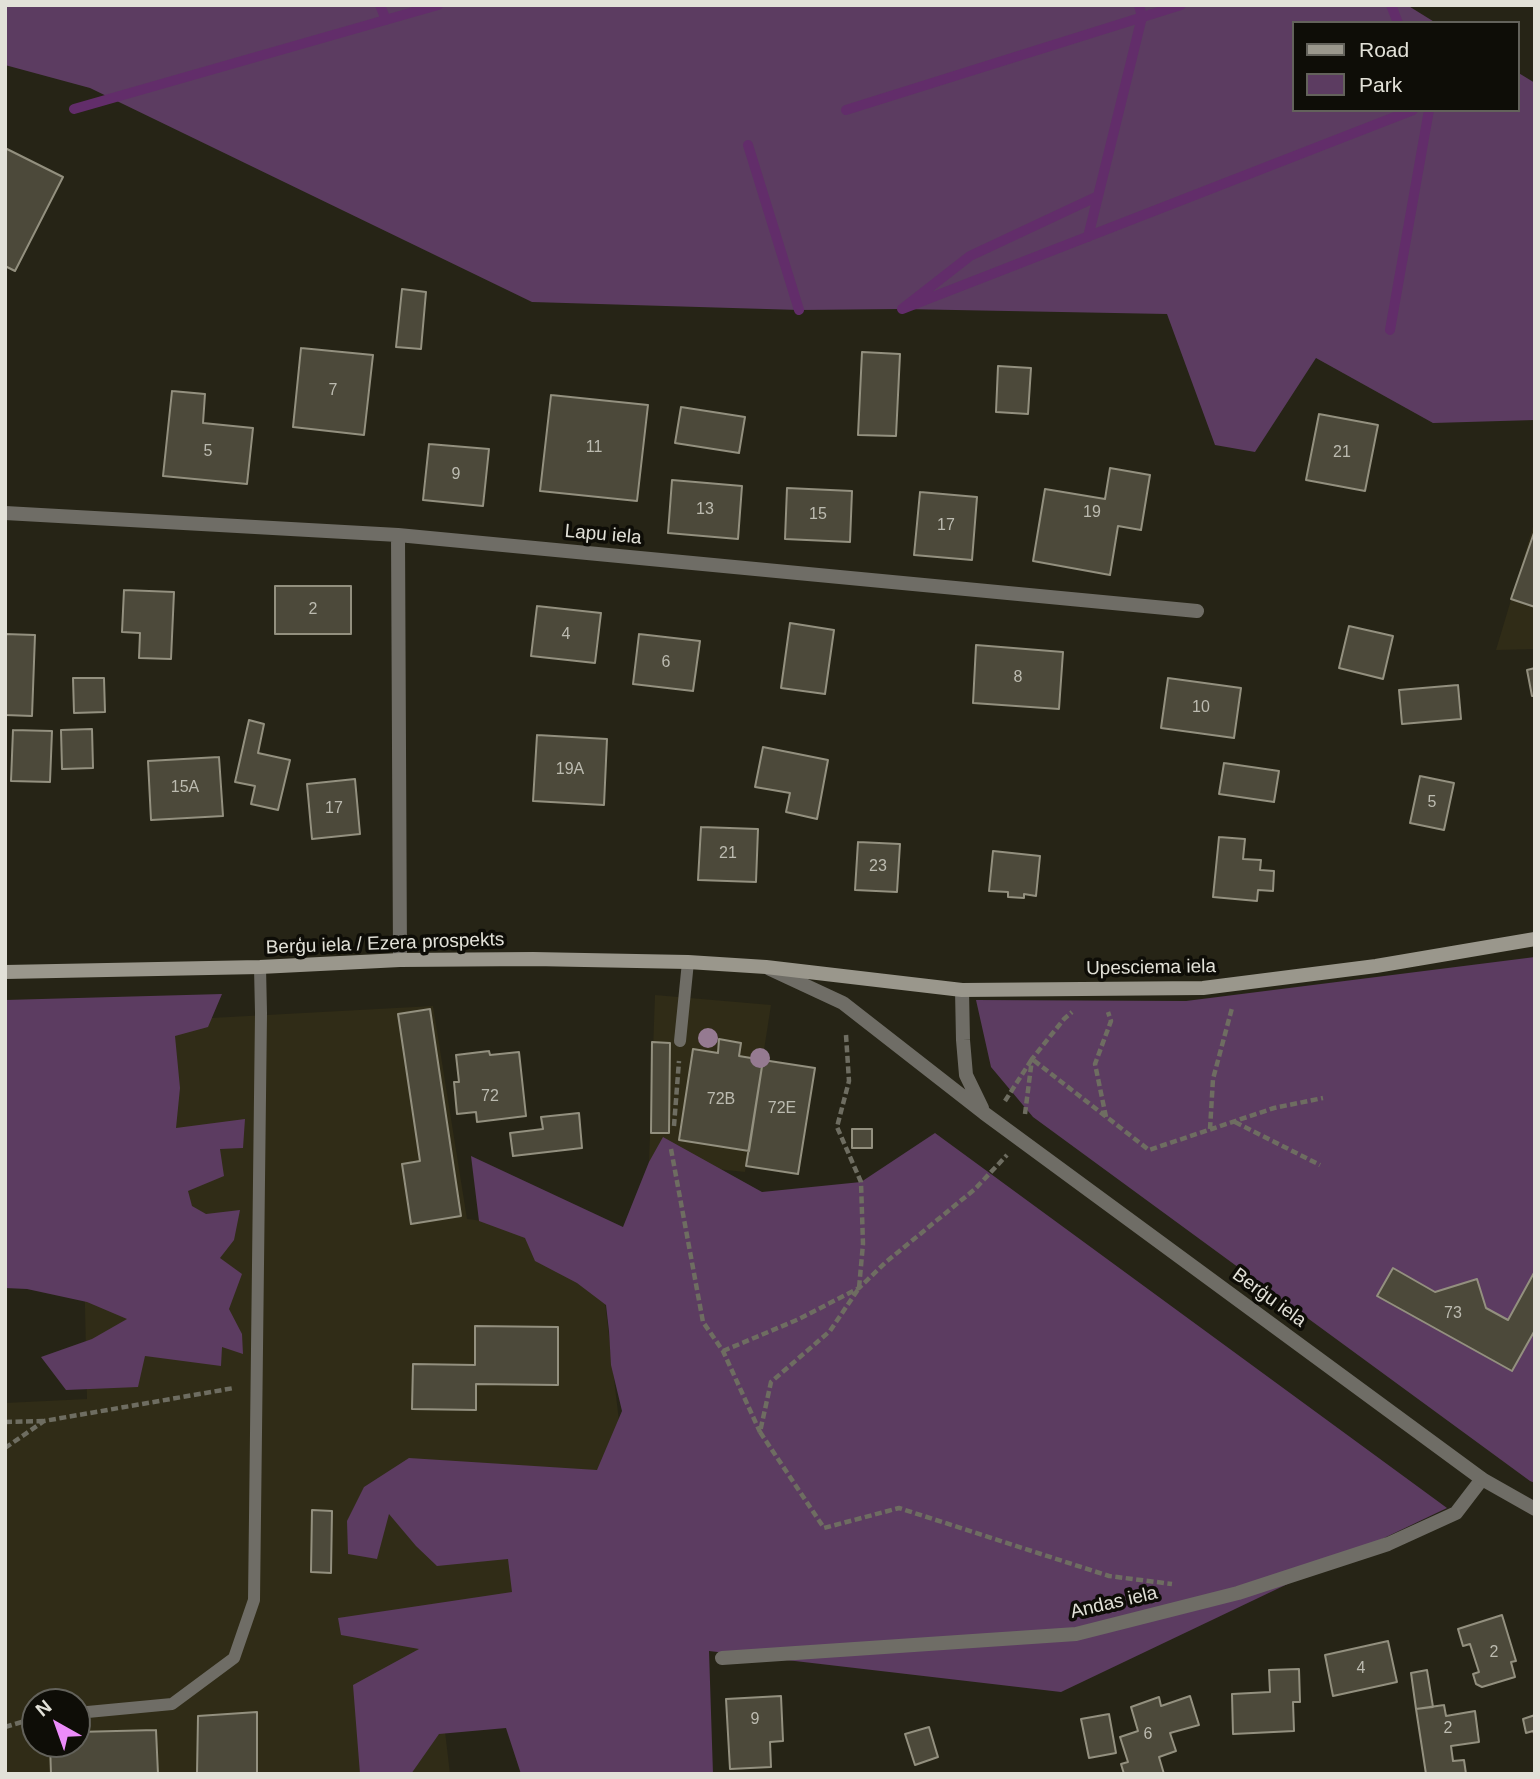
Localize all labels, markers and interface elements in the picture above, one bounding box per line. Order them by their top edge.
legend [1292,21,1519,112]
text: Road [1359,38,1409,61]
text: Park [1359,73,1402,96]
house number: 7 [329,381,337,401]
house number: 11 [586,438,602,458]
house number: 5 [204,442,212,462]
house number: 21 [1333,443,1351,463]
house number: 9 [452,465,460,485]
house number: 13 [696,500,714,520]
house number: 19 [1083,503,1101,523]
house number: 15 [809,505,827,525]
house number: 17 [937,516,955,536]
street label: Lapu iela [564,520,642,550]
house number: 2 [309,600,317,620]
house number: 4 [562,625,570,645]
house number: 6 [662,653,670,673]
house number: 8 [1014,668,1022,688]
house number: 10 [1192,698,1210,718]
house number: 19A [556,760,584,780]
house number: 15A [171,778,199,798]
house number: 5 [1428,793,1436,813]
house number: 17 [325,799,343,819]
house number: 21 [719,844,737,864]
house number: 23 [869,857,887,877]
street label: Berģu iela / Ezera prospekts [265,928,505,960]
street label: Upesciema iela [1086,955,1216,981]
house number: 72 [481,1087,499,1107]
house number: 72B [707,1090,735,1110]
house number: 72E [768,1099,796,1119]
street label: Berģu iela [1228,1264,1310,1332]
house number: 73 [1444,1304,1462,1324]
street label: Andas iela [1068,1582,1160,1624]
house number: 2 [1490,1643,1498,1663]
house number: 4 [1357,1659,1365,1679]
north arrow [21,1688,91,1758]
text: N [31,1696,55,1721]
house number: 9 [751,1710,759,1730]
house number: 2 [1444,1719,1452,1739]
house number: 6 [1144,1725,1152,1745]

